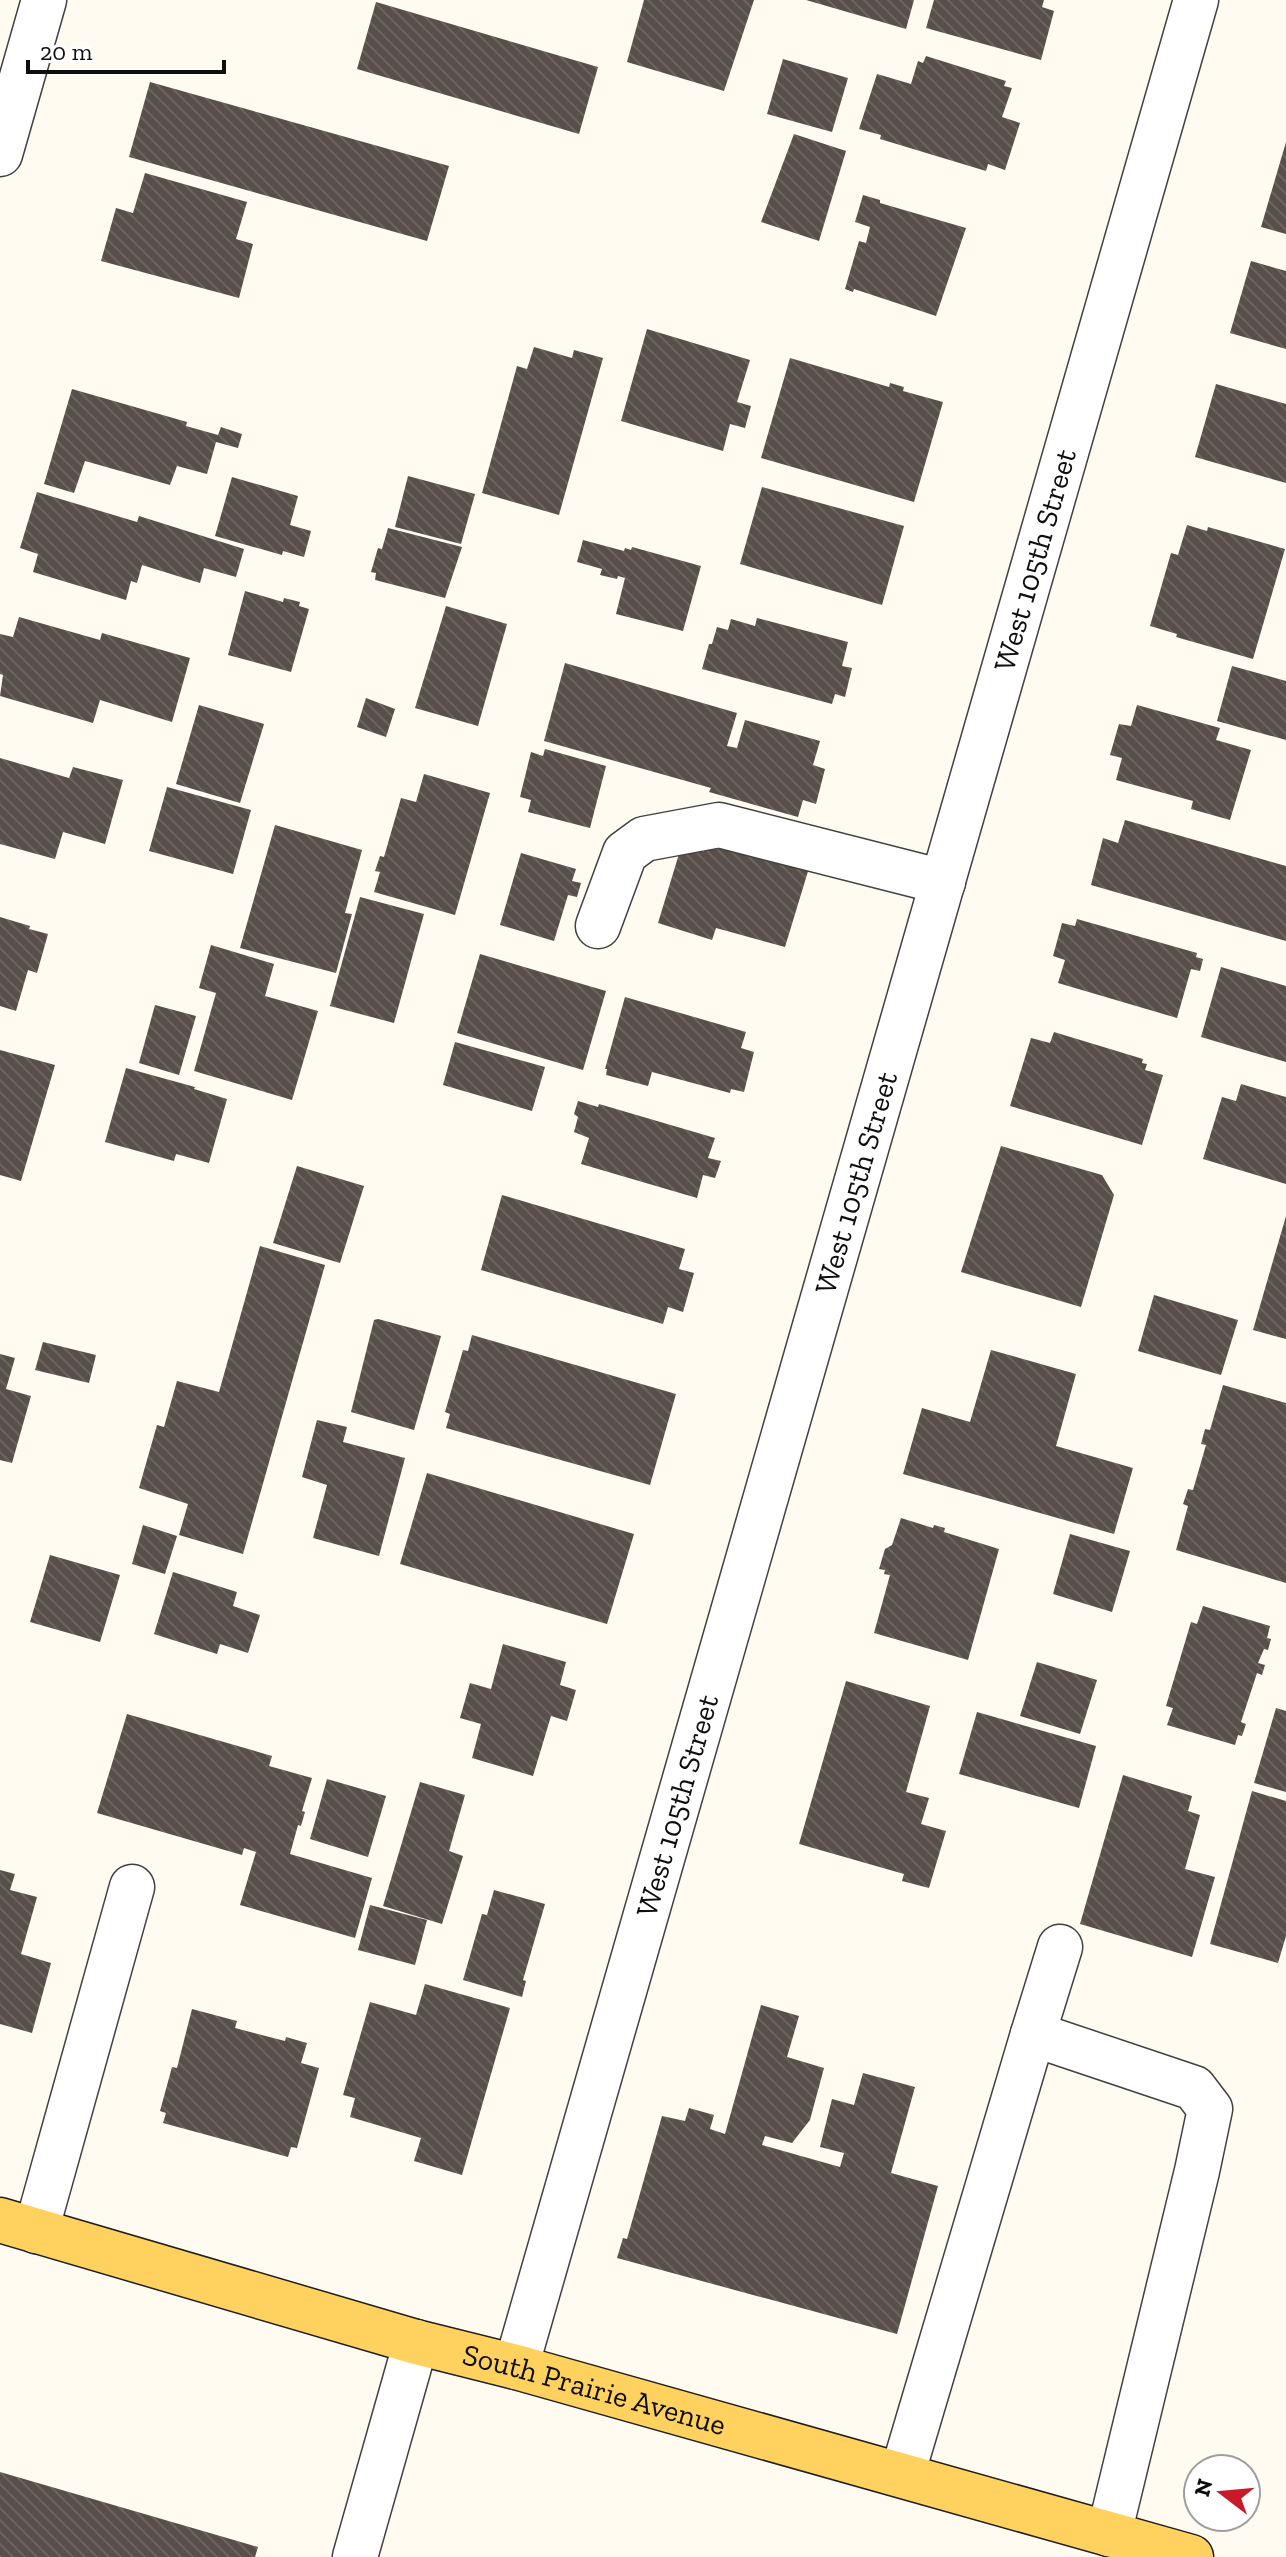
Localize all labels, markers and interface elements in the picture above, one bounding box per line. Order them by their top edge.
scale bar [28,24,224,74]
text: 20 m [40,37,93,66]
street label: West 105th Street [986,445,1084,675]
street label: West 105th Street [807,1068,905,1298]
street label: West 105th Street [628,1690,726,1921]
street label: South Prairie Avenue [459,2336,730,2443]
north arrow [1182,2453,1262,2533]
text: N [1188,2476,1219,2499]

